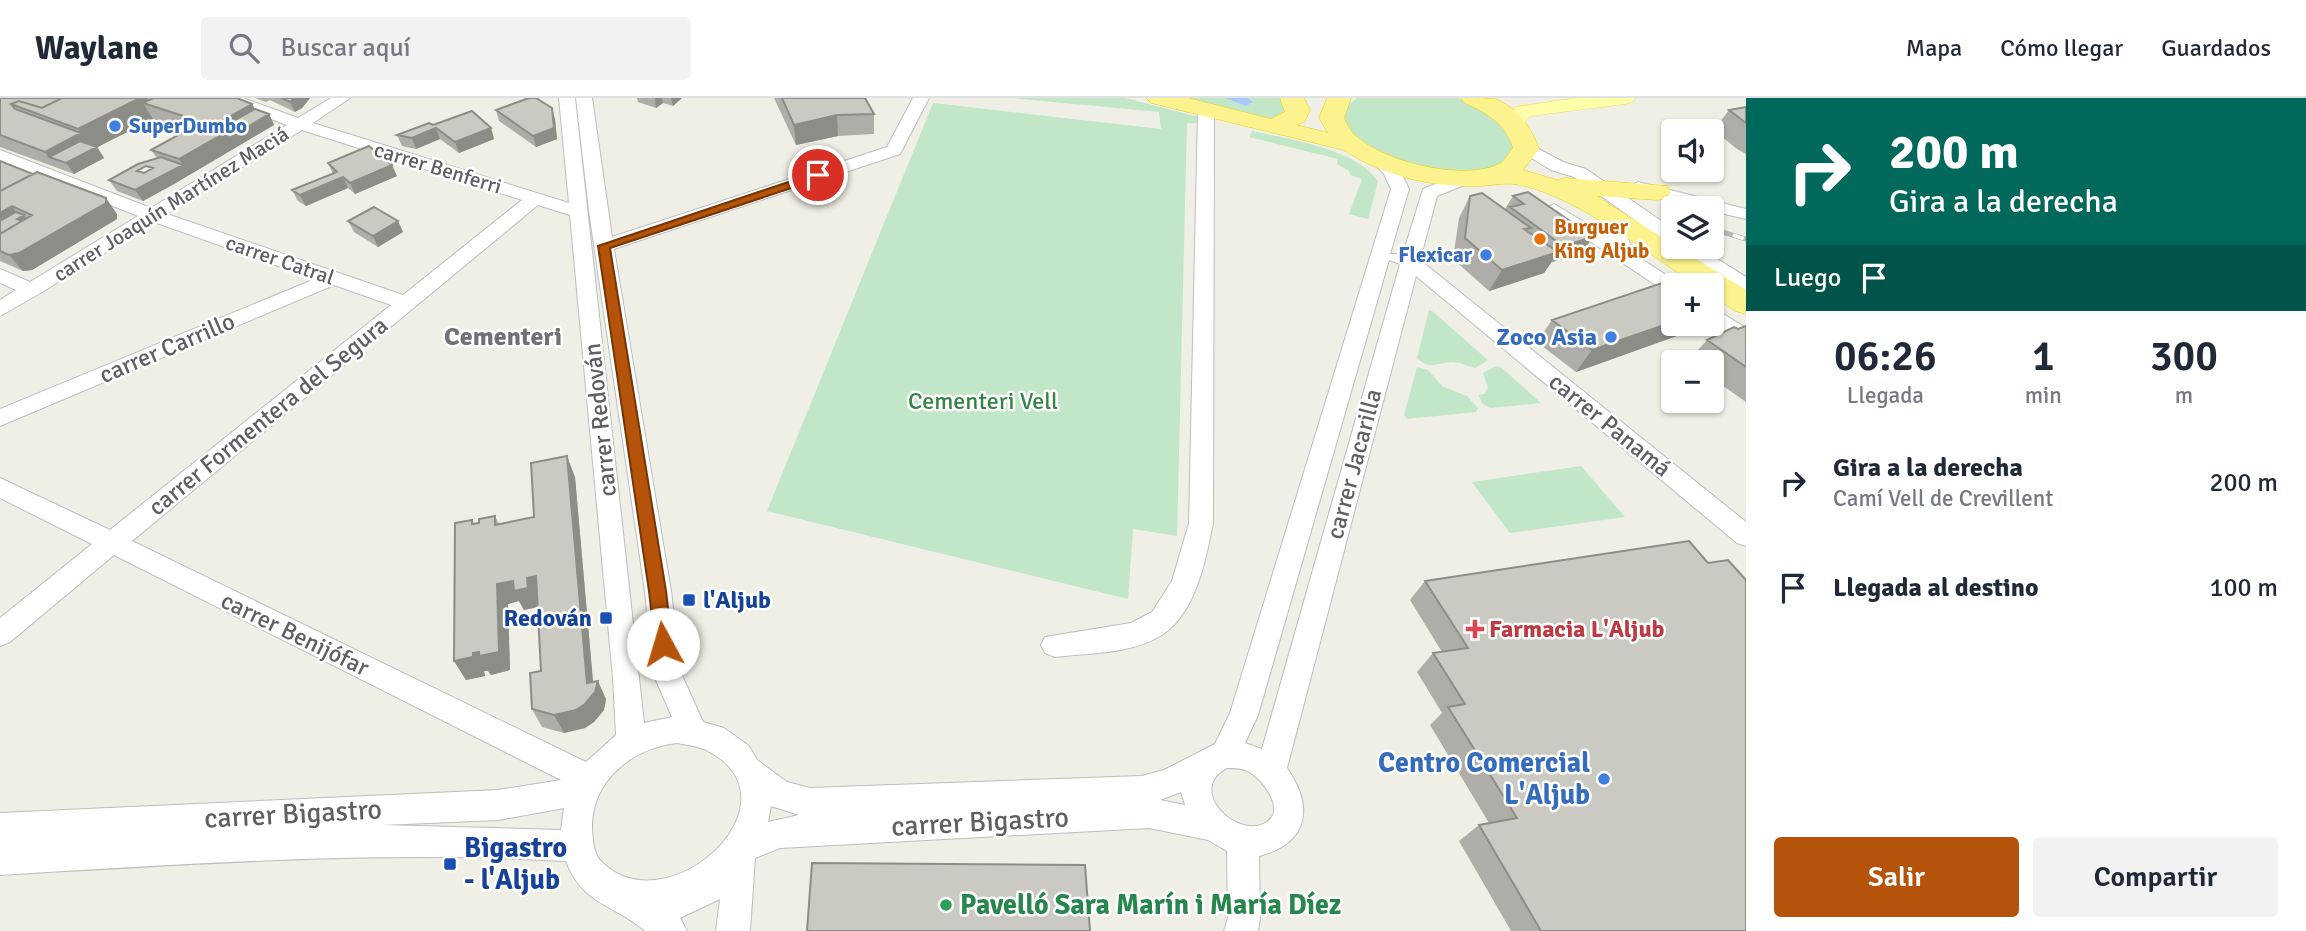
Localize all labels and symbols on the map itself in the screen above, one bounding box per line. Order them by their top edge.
place label: SuperDumbo [129,113,247,139]
marker: SuperDumbo [107,118,123,134]
street label: carrer Joaquín Martínez Maciá [49,121,293,287]
street label: carrer Benferri [371,136,505,200]
pin [788,145,848,205]
place label: Burguer King Aljub [1554,214,1649,264]
street label: carrer Catral [222,229,338,291]
marker: Burguer King Aljub [1532,231,1548,247]
place label: Flexicar [1398,242,1473,268]
marker: Flexicar [1478,247,1494,263]
street label: carrer Carrillo [95,306,239,390]
street label: carrer Formentera del Segura [142,310,394,522]
district label: Cementeri [444,321,562,353]
place label: Zoco Asia [1496,322,1597,352]
marker: Zoco Asia [1603,329,1619,345]
street label: carrer Redován [577,342,623,498]
street label: carrer Panamá [1543,367,1677,483]
park label: Cementeri Vell [908,386,1058,416]
street label: carrer Jacarilla [1320,386,1388,542]
street label: carrer Benijófar [216,585,374,683]
place label: l'Aljub [703,585,771,615]
marker: l'Aljub [681,592,697,608]
place label: Redován [504,603,592,633]
position arrow [626,607,700,681]
marker: Redován [598,610,614,626]
place label: Farmacia L'Aljub [1489,614,1665,644]
marker: Farmacia L'Aljub [1467,621,1483,637]
place label: Centro Comercial L'Aljub [1378,746,1590,812]
marker: Centro Comercial L'Aljub [1596,771,1612,787]
street label: carrer Bigastro [203,792,383,836]
street label: carrer Bigastro [890,800,1070,844]
place label: Bigastro - l'Aljub [464,831,567,897]
marker: Bigastro - l'Aljub [442,856,458,872]
place label: Pavelló Sara Marín i María Díez [960,888,1341,922]
marker: Pavelló Sara Marín i María Díez [938,897,954,913]

